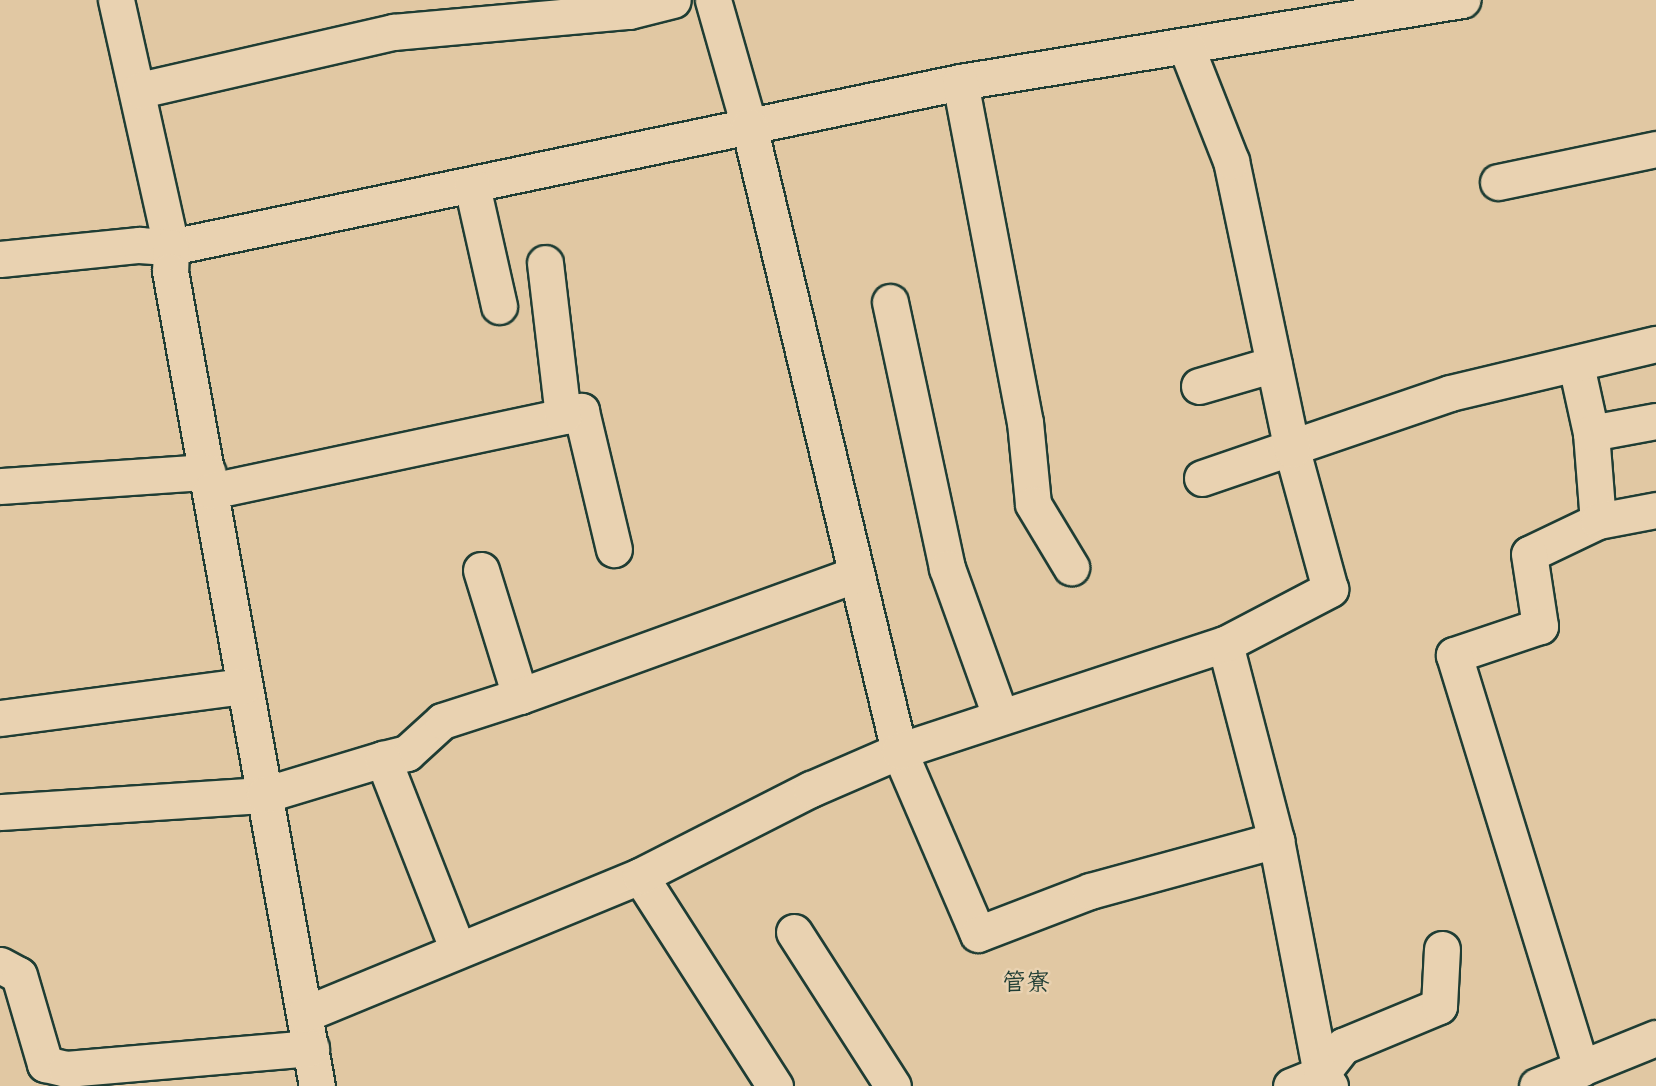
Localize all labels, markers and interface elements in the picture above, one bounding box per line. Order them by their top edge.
district label: 管寮 [1002,968,1050,996]

